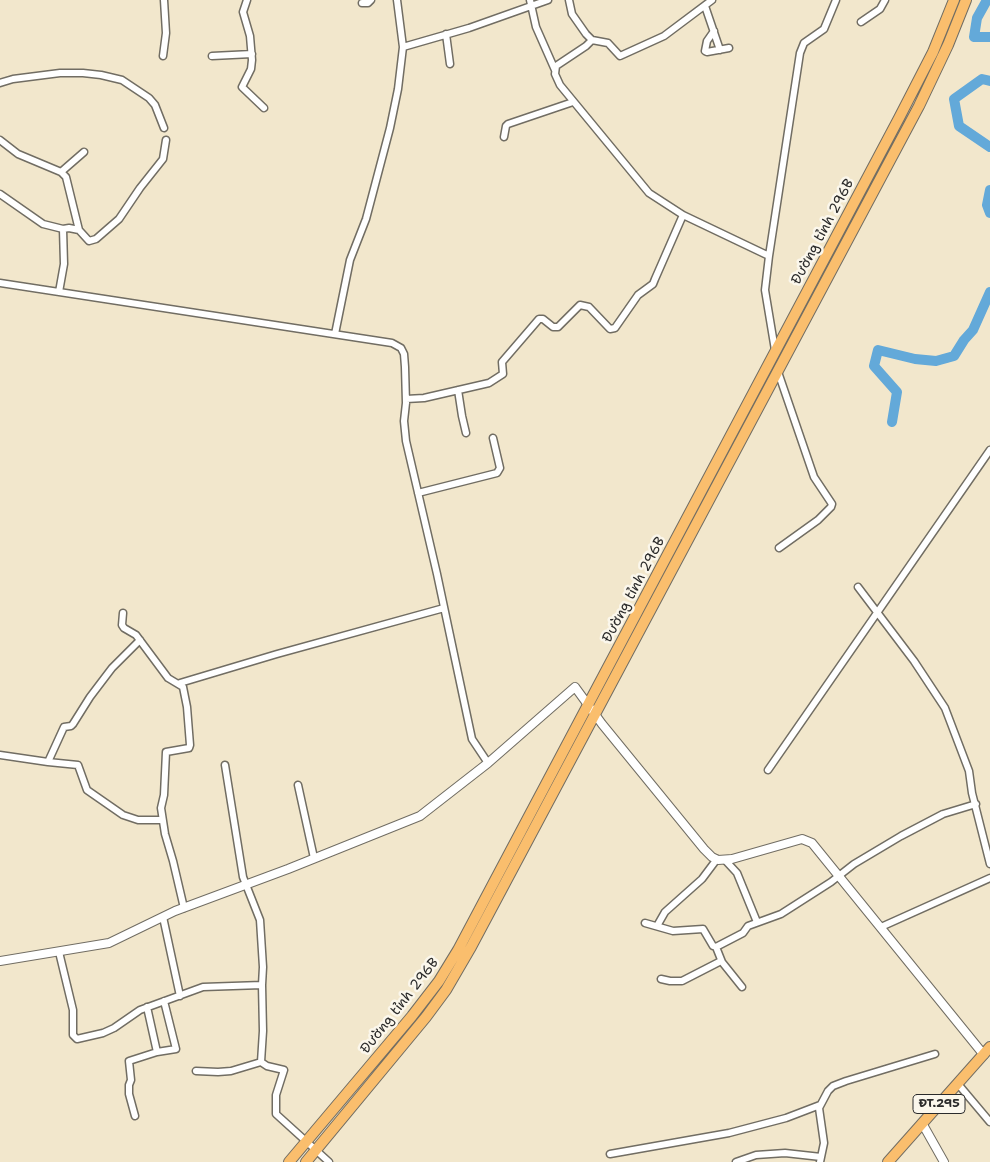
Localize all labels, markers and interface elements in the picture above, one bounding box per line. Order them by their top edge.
street label: Đường tỉnh 296B [788,176,858,288]
street label: Đường tỉnh 296B [599,534,669,646]
street label: Đường tỉnh 296B [357,955,443,1057]
road number: ĐT.295 [913,1094,965,1114]

